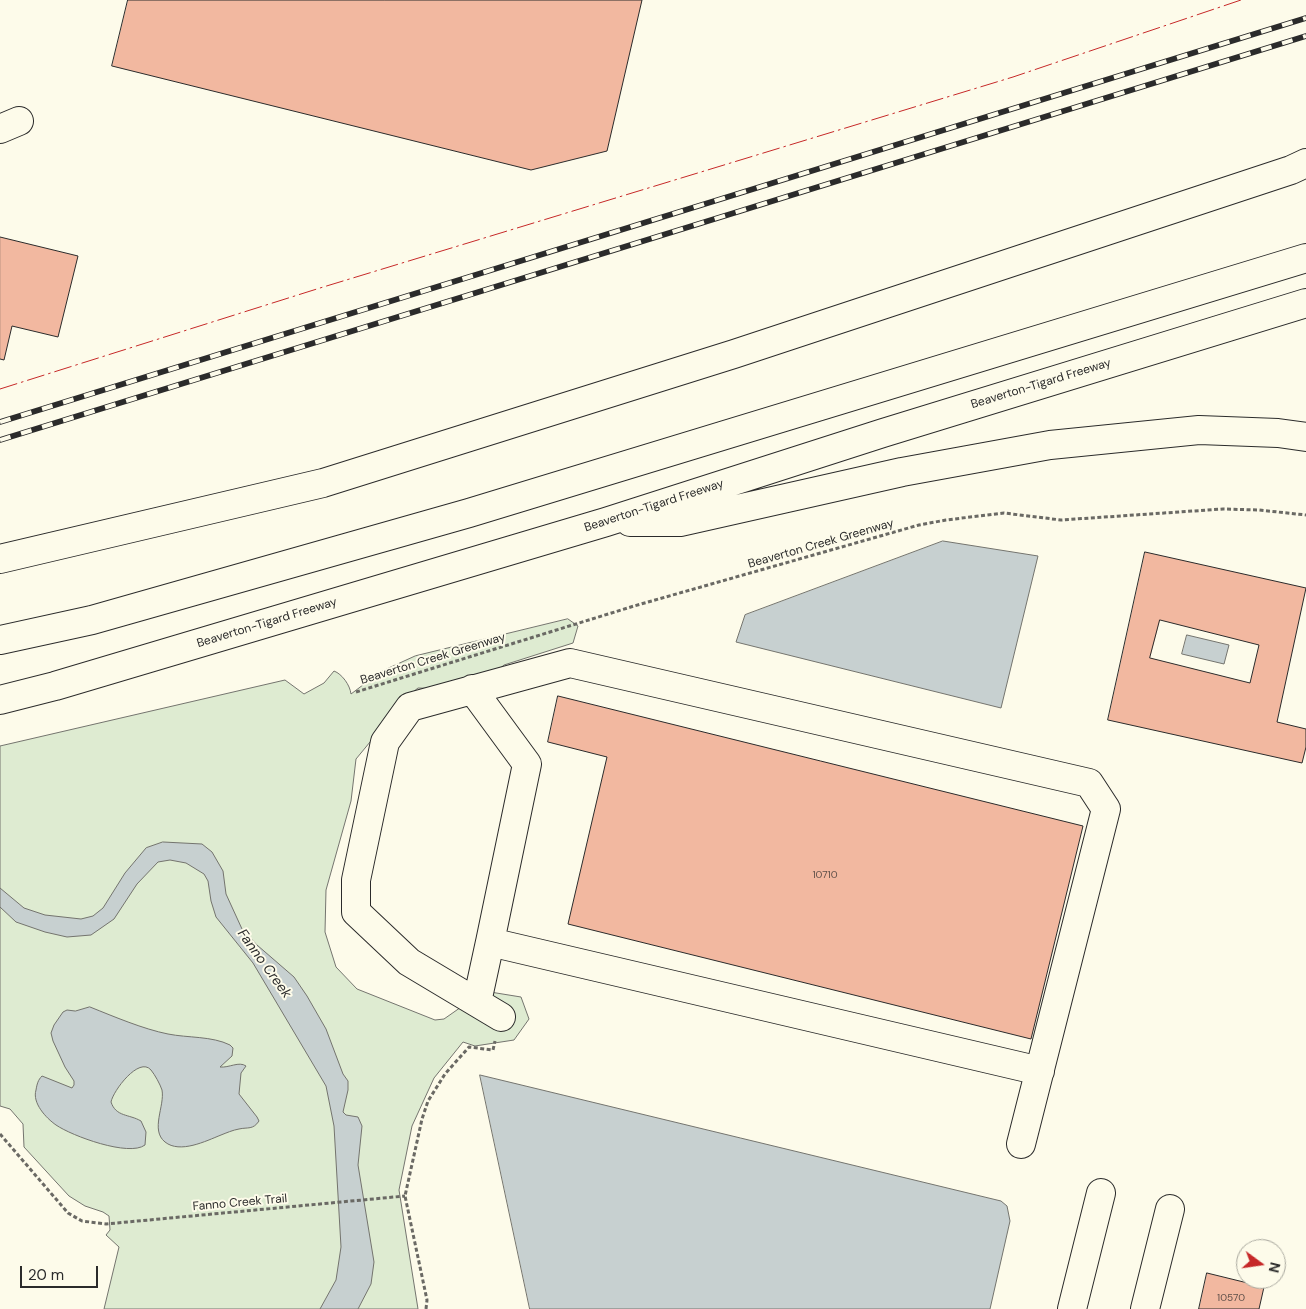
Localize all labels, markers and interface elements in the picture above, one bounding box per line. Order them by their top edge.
street label: Beaverton-Tigard Freeway [969,356,1113,412]
street label: Beaverton-Tigard Freeway [582,477,726,535]
street label: Beaverton Creek Greenway [747,516,895,572]
street label: Beaverton-Tigard Freeway [195,595,339,651]
street label: Beaverton Creek Greenway [359,630,507,688]
house number: 10710 [812,869,838,881]
water label: Fanno Creek [233,926,295,1002]
street label: Fanno Creek Trail [192,1192,288,1214]
north arrow [1236,1239,1286,1289]
scale bar [22,1256,100,1288]
text: N [1265,1260,1285,1275]
text: 20 m [28,1265,64,1285]
house number: 10570 [1217,1292,1245,1304]

